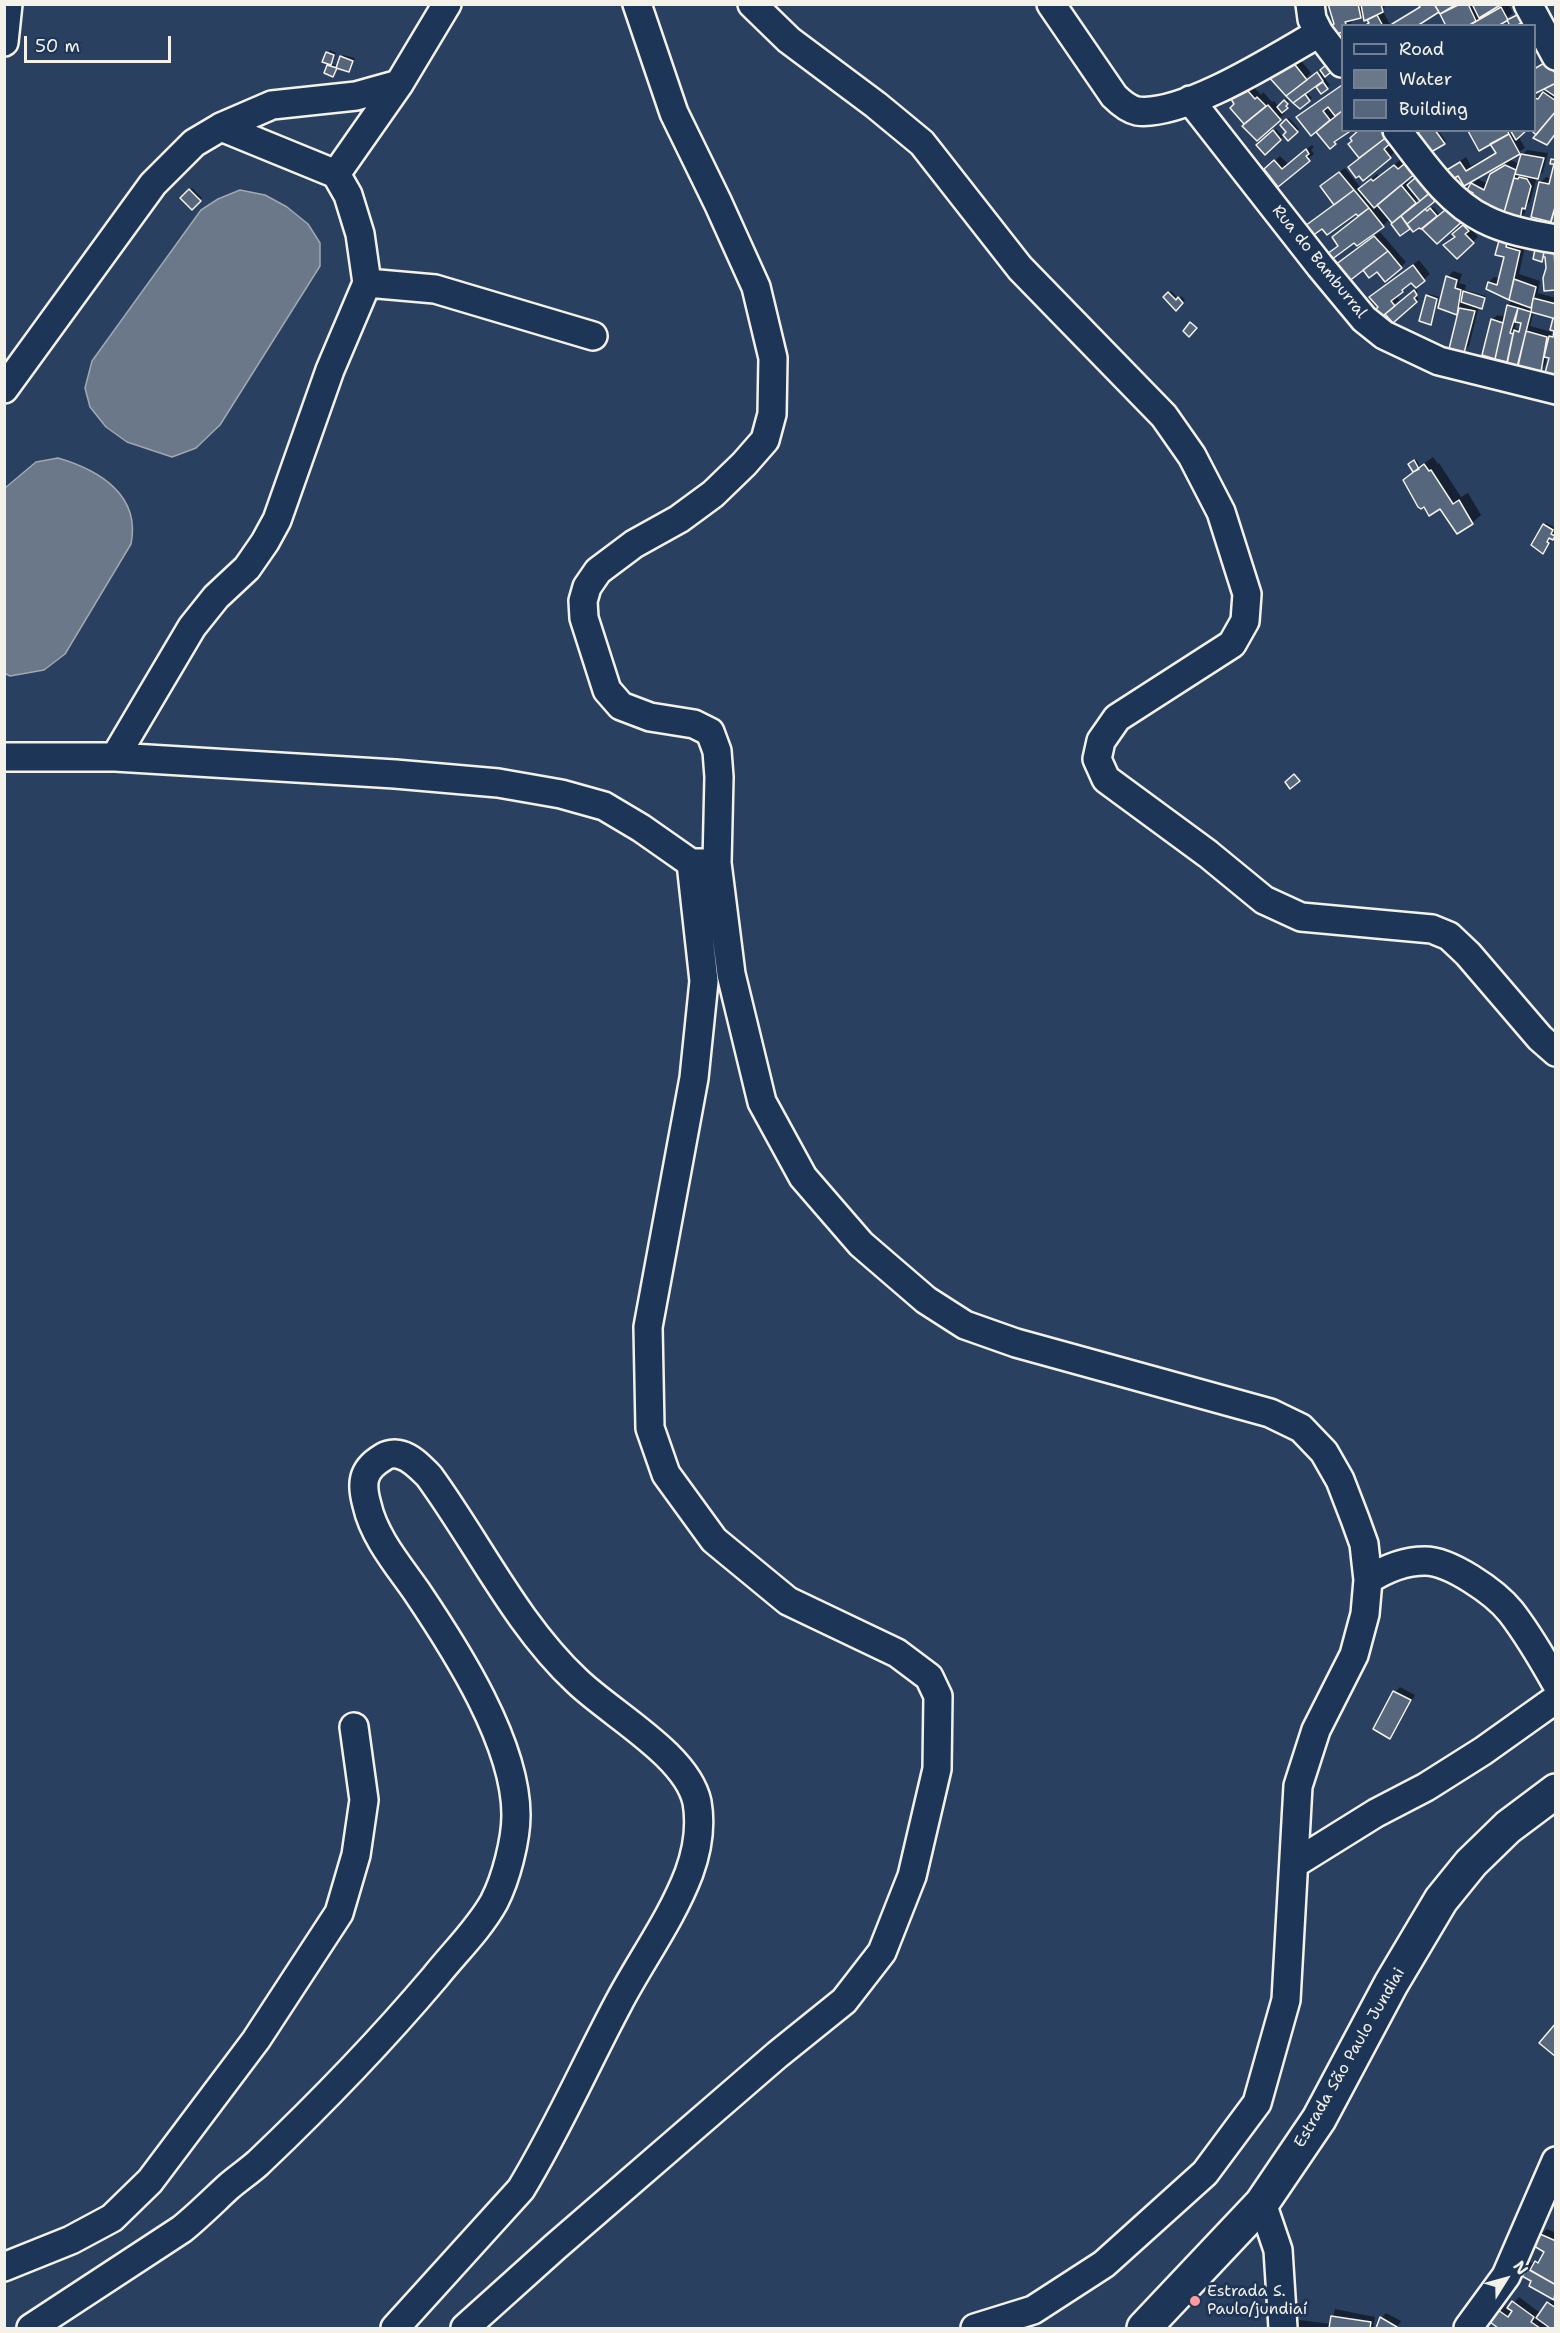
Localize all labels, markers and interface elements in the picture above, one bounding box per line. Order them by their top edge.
scale bar [27,24,174,62]
legend [1341,24,1536,132]
text: 50 m [35,34,80,58]
text: Road [1399,37,1444,61]
text: Water [1399,67,1452,91]
text: Building [1399,97,1468,121]
street label: Rua do Bamburral [1267,201,1371,323]
street label: Estrada São Paulo Jundiai [1291,1965,1409,2151]
north arrow [1476,2249,1536,2309]
text: N [1509,2256,1533,2279]
place label: Estrada S. Paulo/jundiaí [1207,2282,1307,2320]
marker: Estrada S. Paulo/jundiaí [1188,2294,1202,2308]

